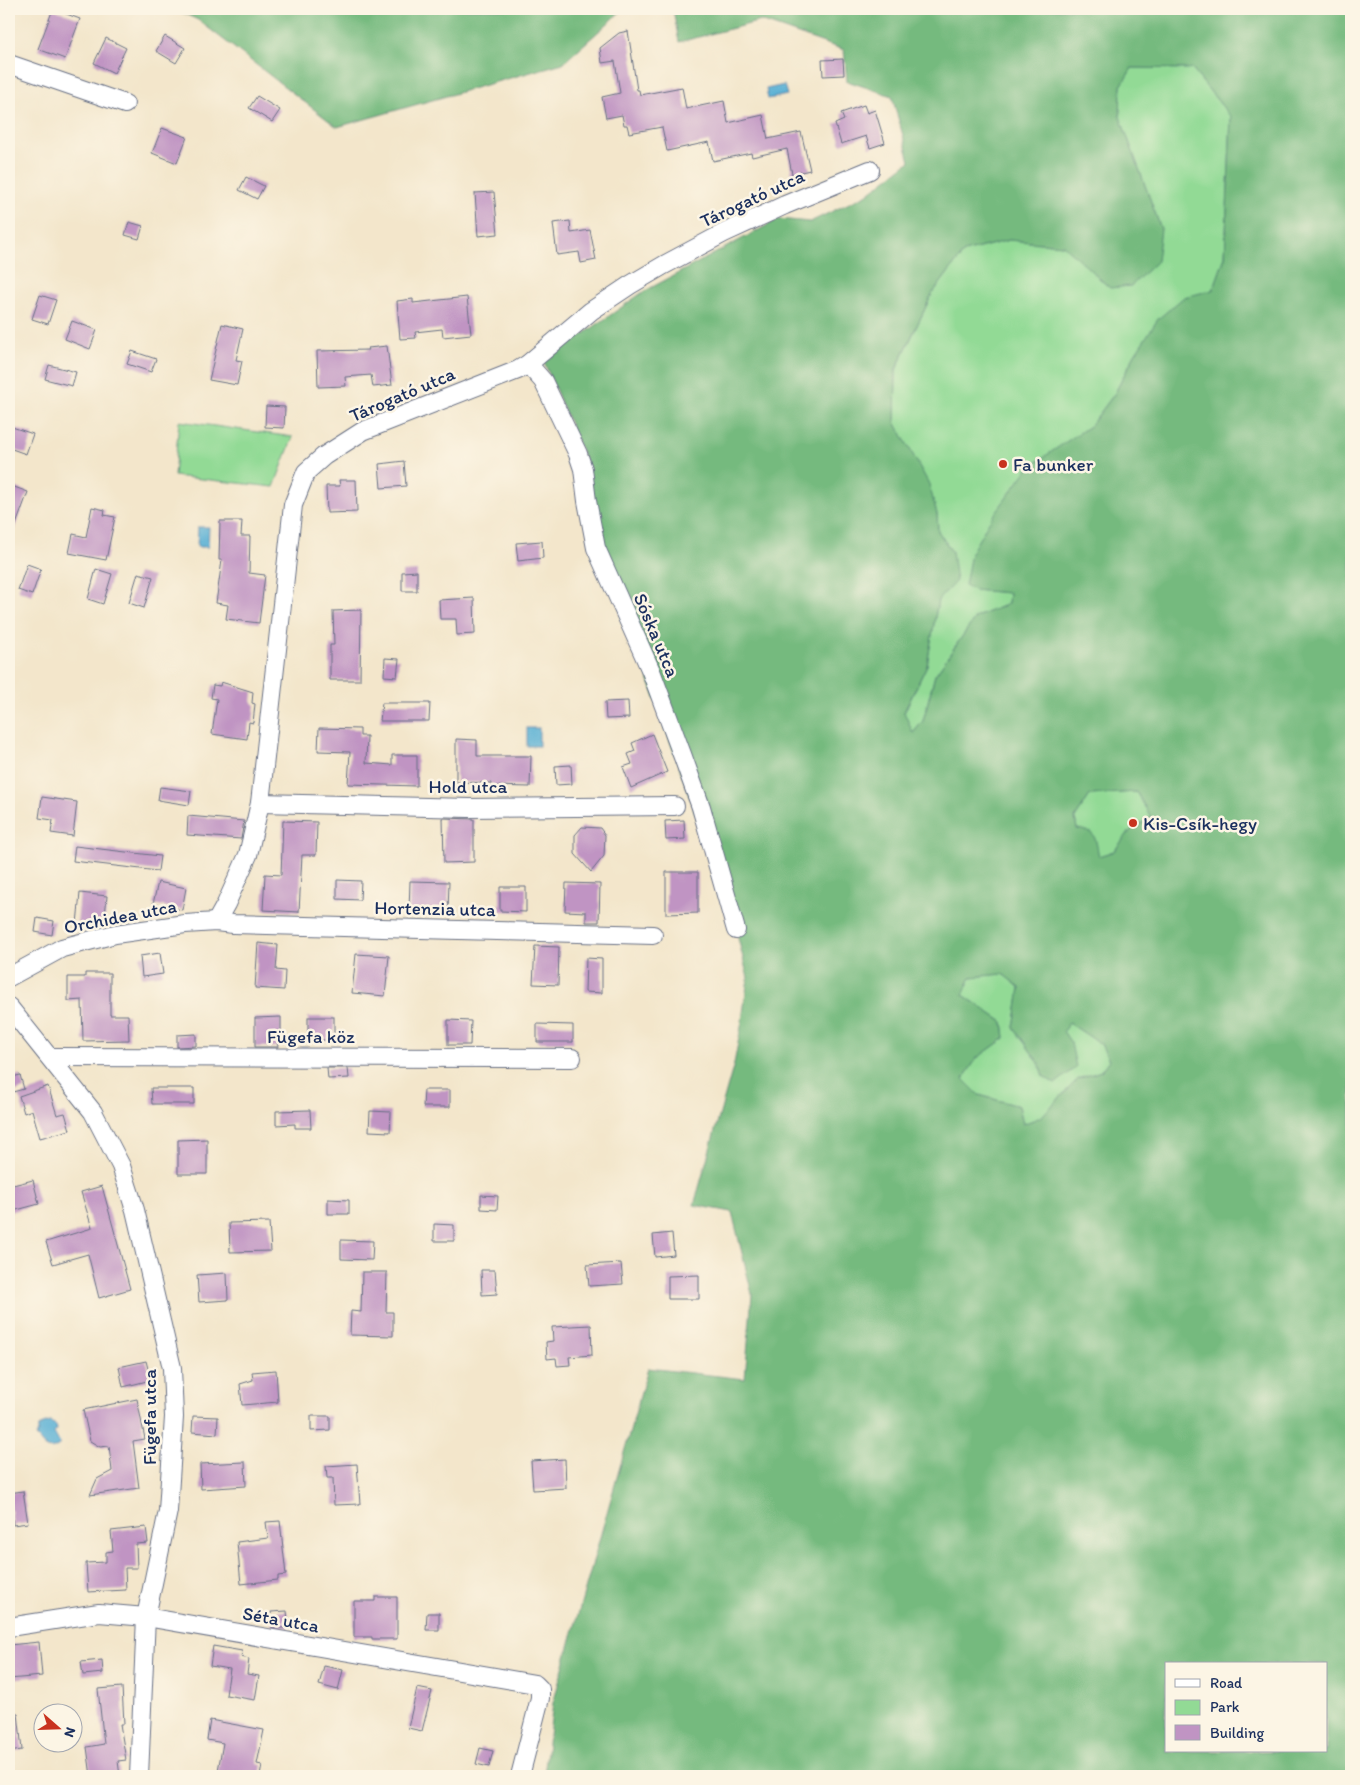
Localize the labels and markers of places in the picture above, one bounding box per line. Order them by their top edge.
place label: Fa bunker [1013,453,1094,476]
marker: Fa bunker [997,458,1009,470]
place label: Kis-Csík-hegy [1143,812,1257,835]
marker: Kis-Csík-hegy [1127,817,1139,829]

